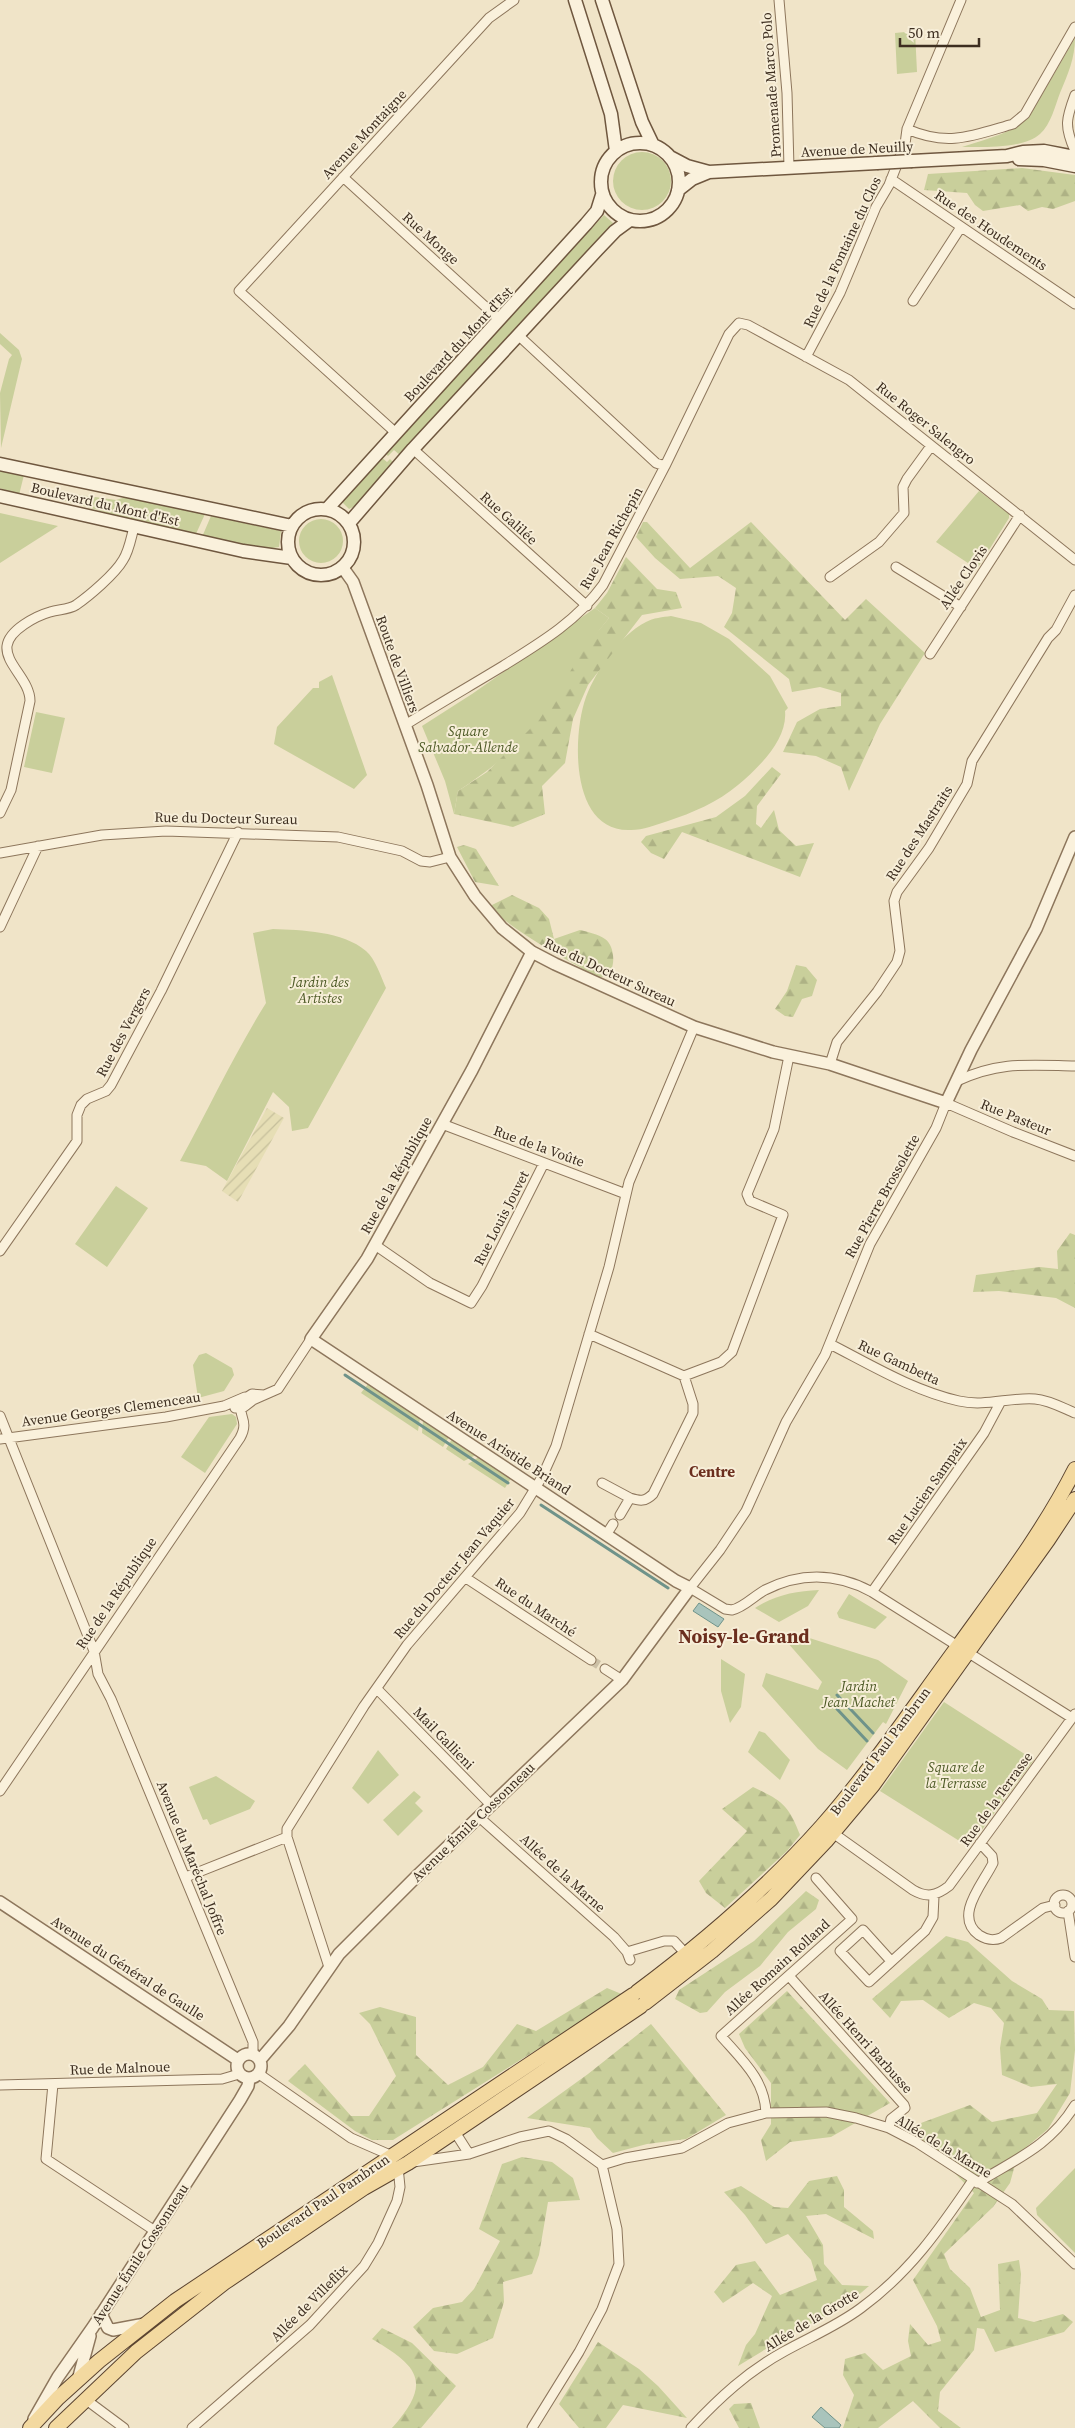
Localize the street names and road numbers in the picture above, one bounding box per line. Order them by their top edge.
street label: Promenade Marco Polo [756,11,786,158]
street label: Avenue Montaigne [317,85,411,183]
street label: Avenue de Neuilly [800,136,915,162]
street label: Rue de la Fontaine du Clos [798,173,886,331]
street label: Rue des Houdements [931,185,1051,275]
street label: Rue Monge [398,207,464,269]
street label: Boulevard du Mont d'Est [399,282,517,406]
street label: Rue Roger Salengro [872,377,980,469]
street label: Boulevard du Mont d'Est [29,477,181,531]
street label: Rue Jean Richepin [575,483,648,593]
street label: Rue Galilée [476,487,542,549]
street label: Allée Clovis [934,541,992,613]
street label: Route de Villiers [371,613,425,715]
street label: Rue des Mastraits [881,782,957,884]
street label: Rue du Docteur Sureau [154,807,298,829]
street label: Rue du Docteur Sureau [541,933,679,1011]
street label: Rue des Vergers [91,984,155,1080]
street label: Rue Pasteur [978,1094,1054,1140]
street label: Rue de la République [355,1113,437,1237]
street label: Rue de la Voûte [491,1120,587,1172]
street label: Rue Pierre Brossolette [840,1130,924,1262]
street label: Rue Louis Jouvet [469,1167,534,1269]
street label: Rue Gambetta [855,1334,944,1390]
street label: Avenue Georges Clemenceau [20,1387,202,1431]
street label: Avenue Aristide Briand [443,1404,575,1500]
street label: Rue Lucien Sampaix [882,1433,972,1549]
street label: Rue du Docteur Jean Vaquier [389,1493,519,1643]
street label: Rue de la République [71,1533,161,1653]
street label: Rue du Marché [491,1572,581,1642]
street label: Boulevard Paul Pambrun [825,1682,935,1819]
street label: Mail Gallieni [409,1702,479,1774]
street label: Rue de la Terrasse [955,1748,1037,1850]
street label: Avenue Émile Cossonneau [407,1758,539,1886]
street label: Avenue du Maréchal Joffre [152,1778,232,1938]
street label: Allée de la Marne [516,1829,610,1917]
street label: Avenue du Général de Gaulle [47,1911,209,2025]
street label: Allée Romain Rolland [720,1914,834,2020]
street label: Allée Henri Barbusse [814,1986,918,2098]
street label: Rue de Malnoue [69,2056,171,2080]
street label: Allée de la Marne [892,2109,996,2183]
street label: Boulevard Paul Pambrun [253,2149,394,2253]
street label: Avenue Émile Cossonneau [87,2180,193,2328]
street label: Allée de Villeflix [266,2260,352,2346]
street label: Allée de la Grotte [760,2284,862,2356]

